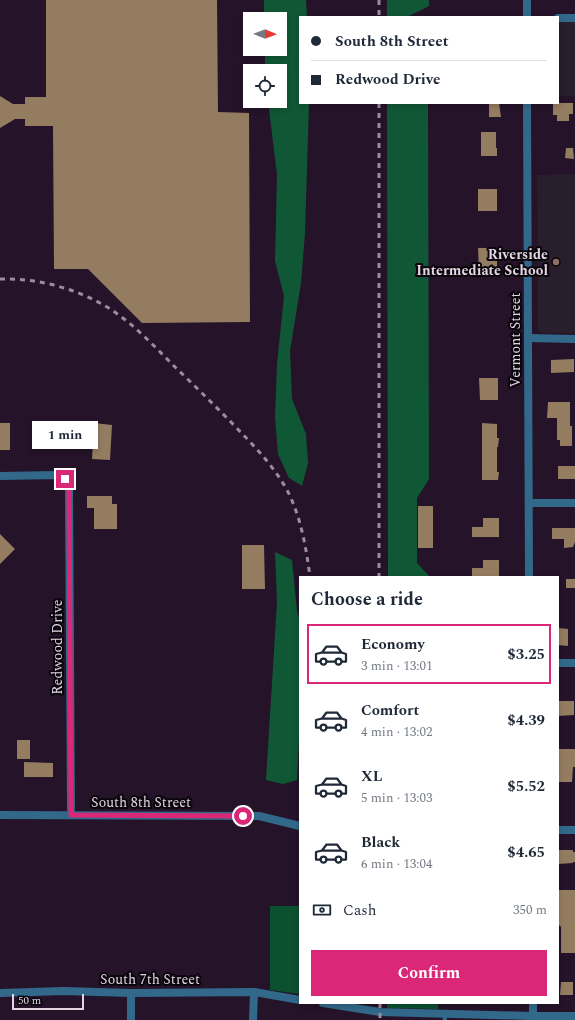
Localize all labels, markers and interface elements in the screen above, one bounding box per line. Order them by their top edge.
north arrow [243,12,287,56]
map controls [243,12,287,108]
text: South 8th Street [335,30,449,53]
button: locate [243,64,287,108]
text: Redwood Drive [335,68,441,91]
place label: Riverside Intermediate School [416,244,548,281]
marker: Riverside Intermediate School [551,257,561,267]
street label: Vermont Street [505,292,526,387]
callout: 1 min [32,421,98,449]
text: 1 min [48,425,82,445]
route end [56,470,74,488]
text: Choose a ride [311,586,423,613]
street label: Redwood Drive [47,599,68,695]
text: Economy [361,633,425,656]
icon: car [313,636,349,672]
text: $3.25 [507,643,545,666]
text: 3 min · 13:01 [361,656,433,676]
text: Comfort [361,699,419,722]
icon: car [313,702,349,738]
text: $4.39 [507,709,545,732]
text: 4 min · 13:02 [361,722,433,742]
text: XL [361,765,382,788]
icon: car [313,768,349,804]
text: $5.52 [507,775,545,798]
text: 5 min · 13:03 [361,788,433,808]
street label: South 8th Street [91,792,191,813]
route start [234,807,252,825]
text: Black [361,831,400,854]
icon: car [313,834,349,870]
text: $4.65 [507,841,545,864]
text: 6 min · 13:04 [361,854,433,874]
icon: cash [311,899,333,921]
text: Cash [343,899,376,922]
text: 350 m [513,900,547,920]
button: Confirm [311,950,547,996]
street label: South 7th Street [100,969,200,990]
scale bar [12,992,84,1011]
text: 50 m [18,992,41,1009]

